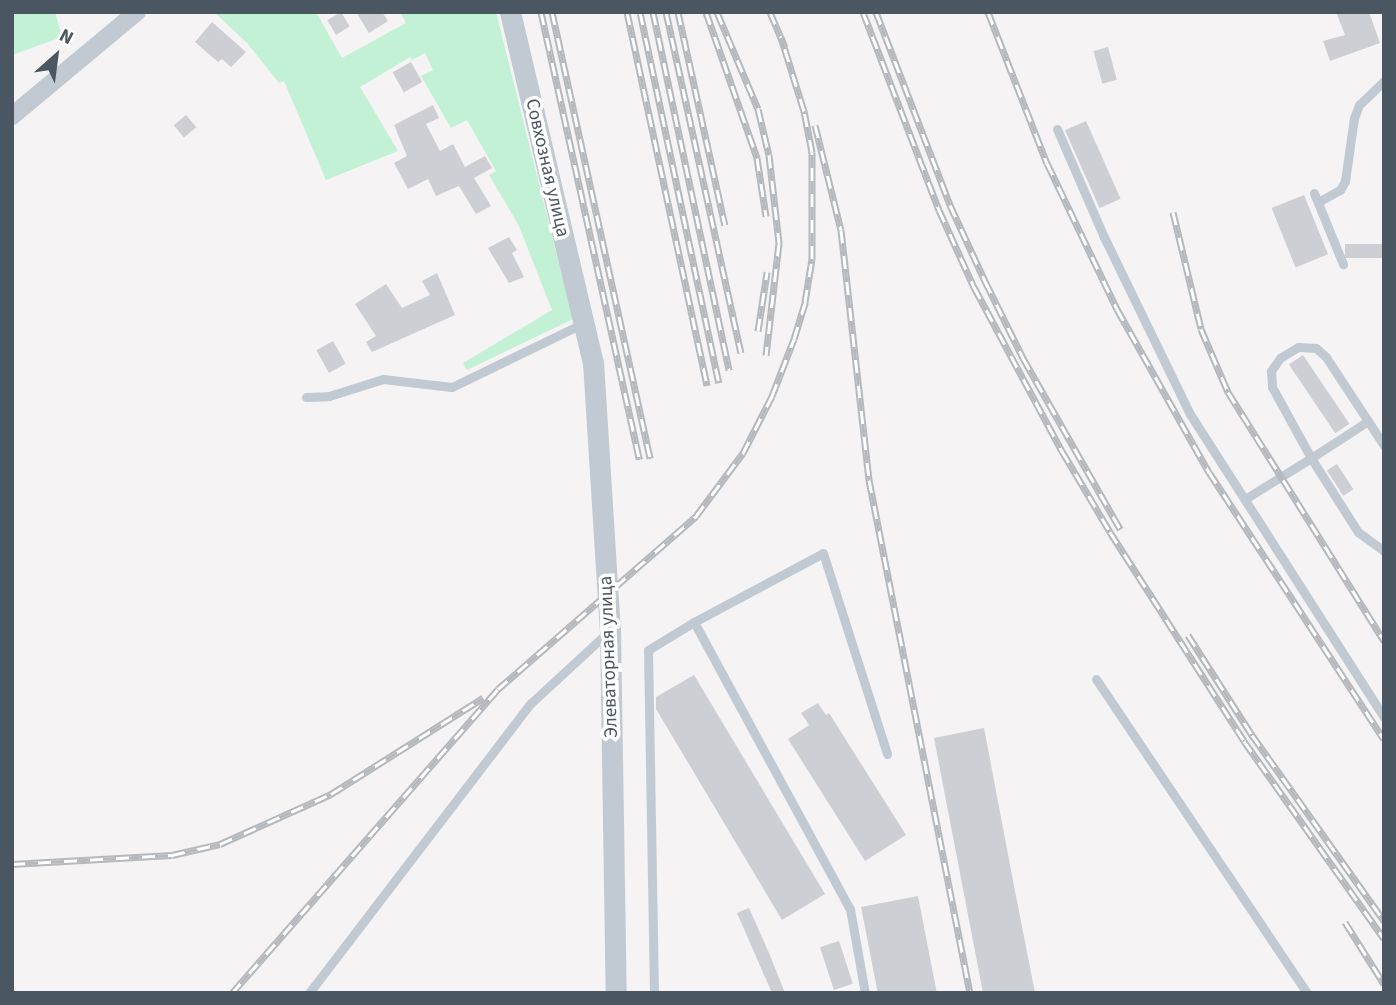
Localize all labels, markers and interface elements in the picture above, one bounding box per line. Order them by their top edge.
north arrow [21,21,91,91]
text: N [54,22,78,52]
street label: Совхозная улица [520,97,574,239]
street label: Элеваторная улица [595,576,623,738]

